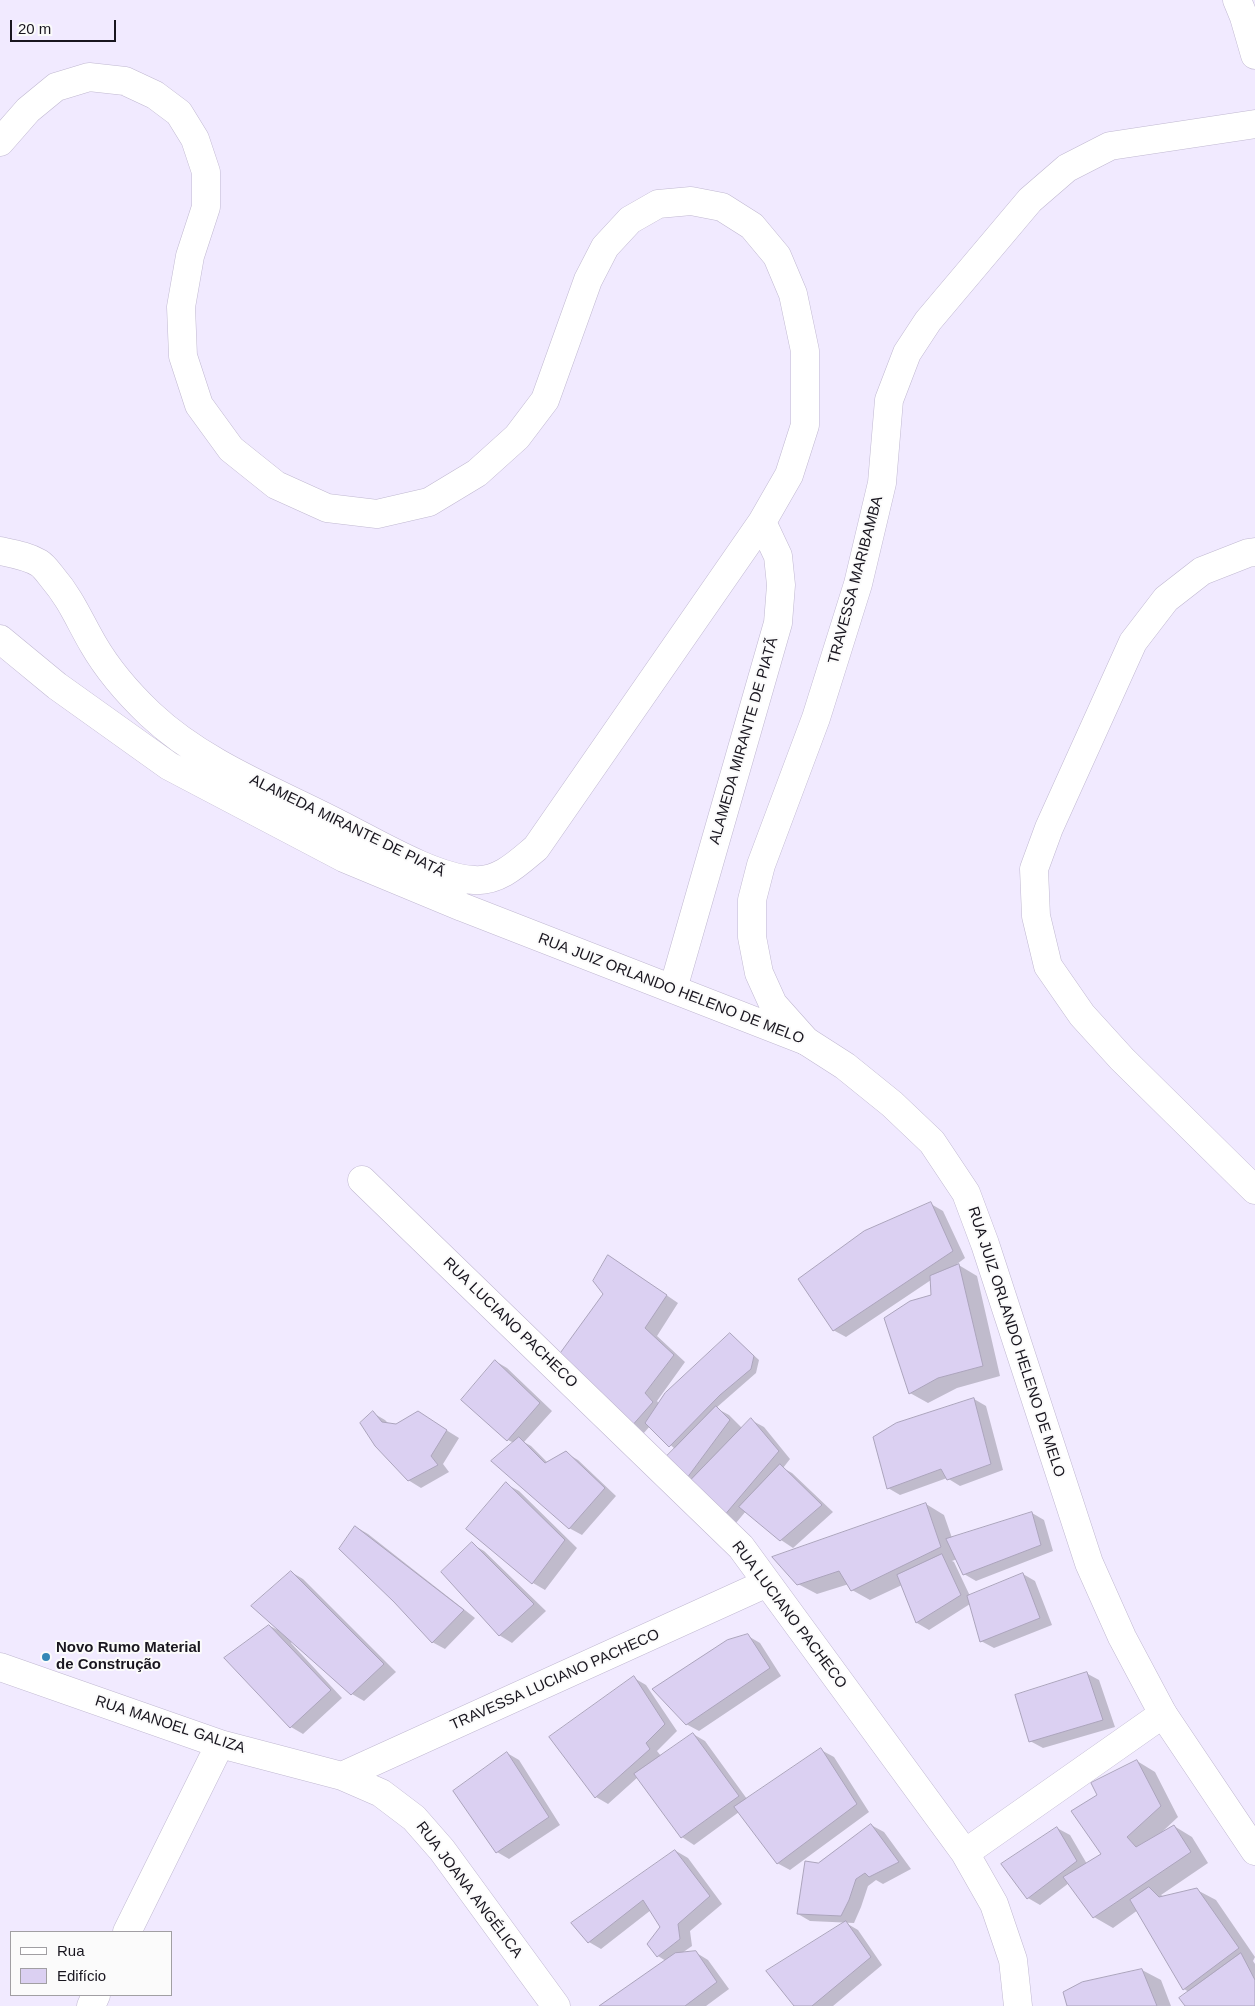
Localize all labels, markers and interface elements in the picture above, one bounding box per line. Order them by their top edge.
scale bar [12,10,119,42]
text: 20 m [18,20,51,37]
street label: TRAVESSA MARIBAMBA [825,494,887,666]
street label: ALAMEDA MIRANTE DE PIATÃ [706,635,782,847]
street label: ALAMEDA MIRANTE DE PIATÃ [247,771,447,881]
street label: RUA JUIZ ORLANDO HELENO DE MELO [535,930,807,1048]
street label: RUA JUIZ ORLANDO HELENO DE MELO [964,1204,1068,1480]
street label: RUA LUCIANO PACHECO [439,1254,581,1392]
street label: RUA LUCIANO PACHECO [728,1538,850,1692]
street label: TRAVESSA LUCIANO PACHECO [448,1626,662,1734]
place label: Novo Rumo Material de Construção [56,1639,201,1674]
marker: Novo Rumo Material de Construção [40,1651,52,1663]
street label: RUA MANOEL GALIZA [93,1692,247,1758]
street label: RUA JOANA ANGÉLICA [412,1818,526,1962]
legend [10,1931,172,1996]
text: Rua [57,1942,85,1959]
text: Edifício [57,1967,106,1984]

